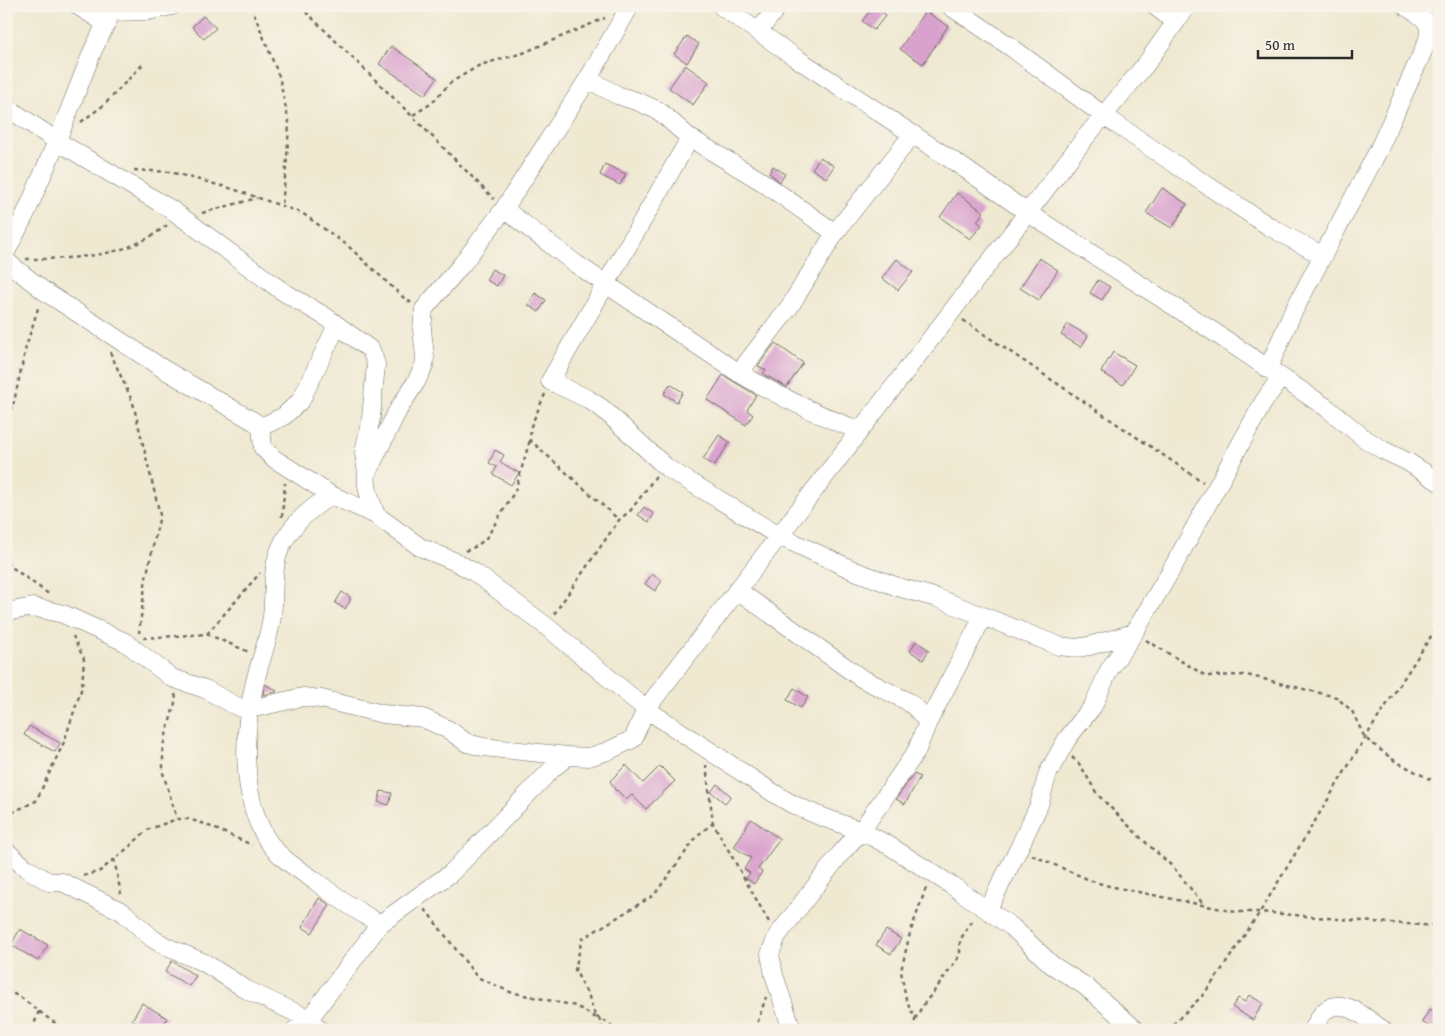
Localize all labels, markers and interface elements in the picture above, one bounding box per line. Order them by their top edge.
scale bar [1258,28,1351,60]
text: 50 m [1265,34,1296,55]

